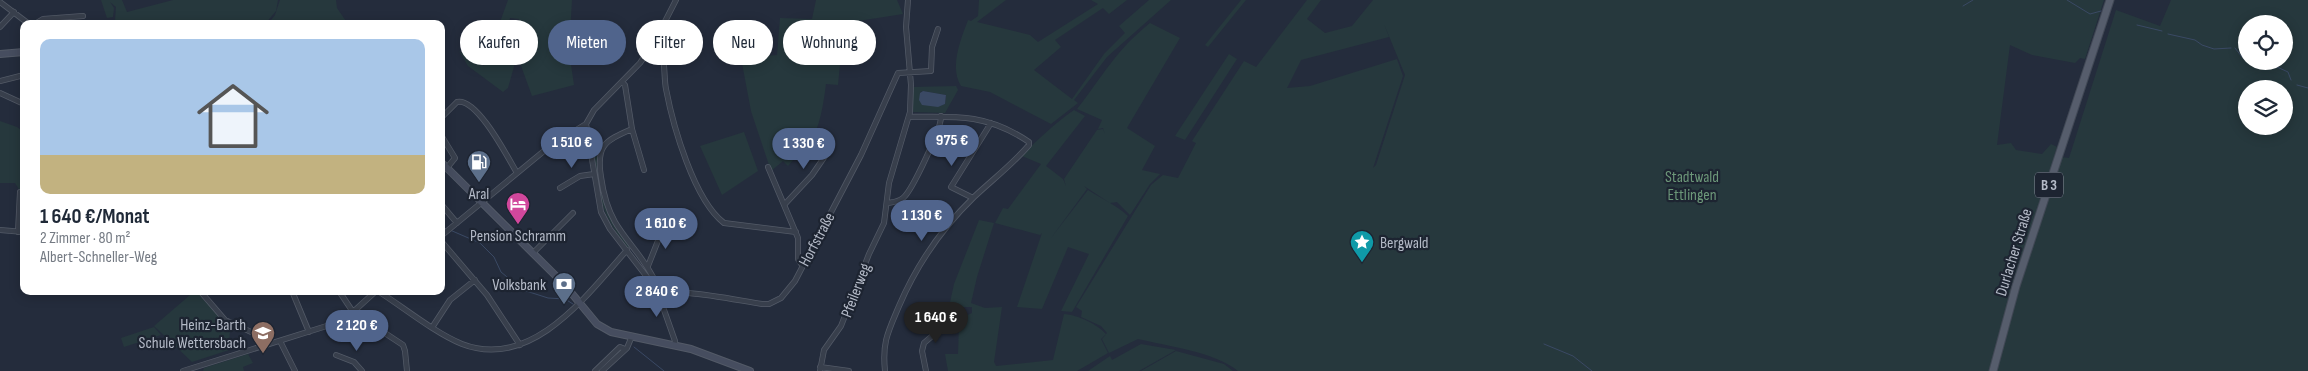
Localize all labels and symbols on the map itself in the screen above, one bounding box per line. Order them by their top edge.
pin: 975 € [917,124,987,167]
pin: 1 510 € [526,126,618,169]
pin: 1 330 € [758,128,850,170]
fuel station icon: Aral [466,149,492,183]
park label: Stadtwald Ettlingen [1665,168,1719,205]
road number: B 3 [2035,172,2063,198]
place label: Aral [468,185,489,204]
hotel icon: Pension Schramm [505,191,531,225]
pin: 1 130 € [876,200,968,242]
street label: Durlacher Straße [1992,206,2037,298]
pin: 1 610 € [620,208,712,250]
street label: Horfstraße [795,209,839,270]
place label: Pension Schramm [470,227,566,246]
place icon: Bergwald [1349,229,1375,263]
place label: Bergwald [1380,234,1429,253]
street label: Pfeilerweg [837,261,875,320]
bank icon: Volksbank [551,271,577,305]
place label: Volksbank [492,276,546,295]
pin: 2 840 € [611,276,703,318]
pin: 1 640 € [890,302,982,344]
pin: 2 120 € [311,310,403,352]
place label: Heinz-Barth Schule Wettersbach [139,316,246,353]
school or university icon: Heinz-Barth Schule Wettersbach [250,320,276,354]

